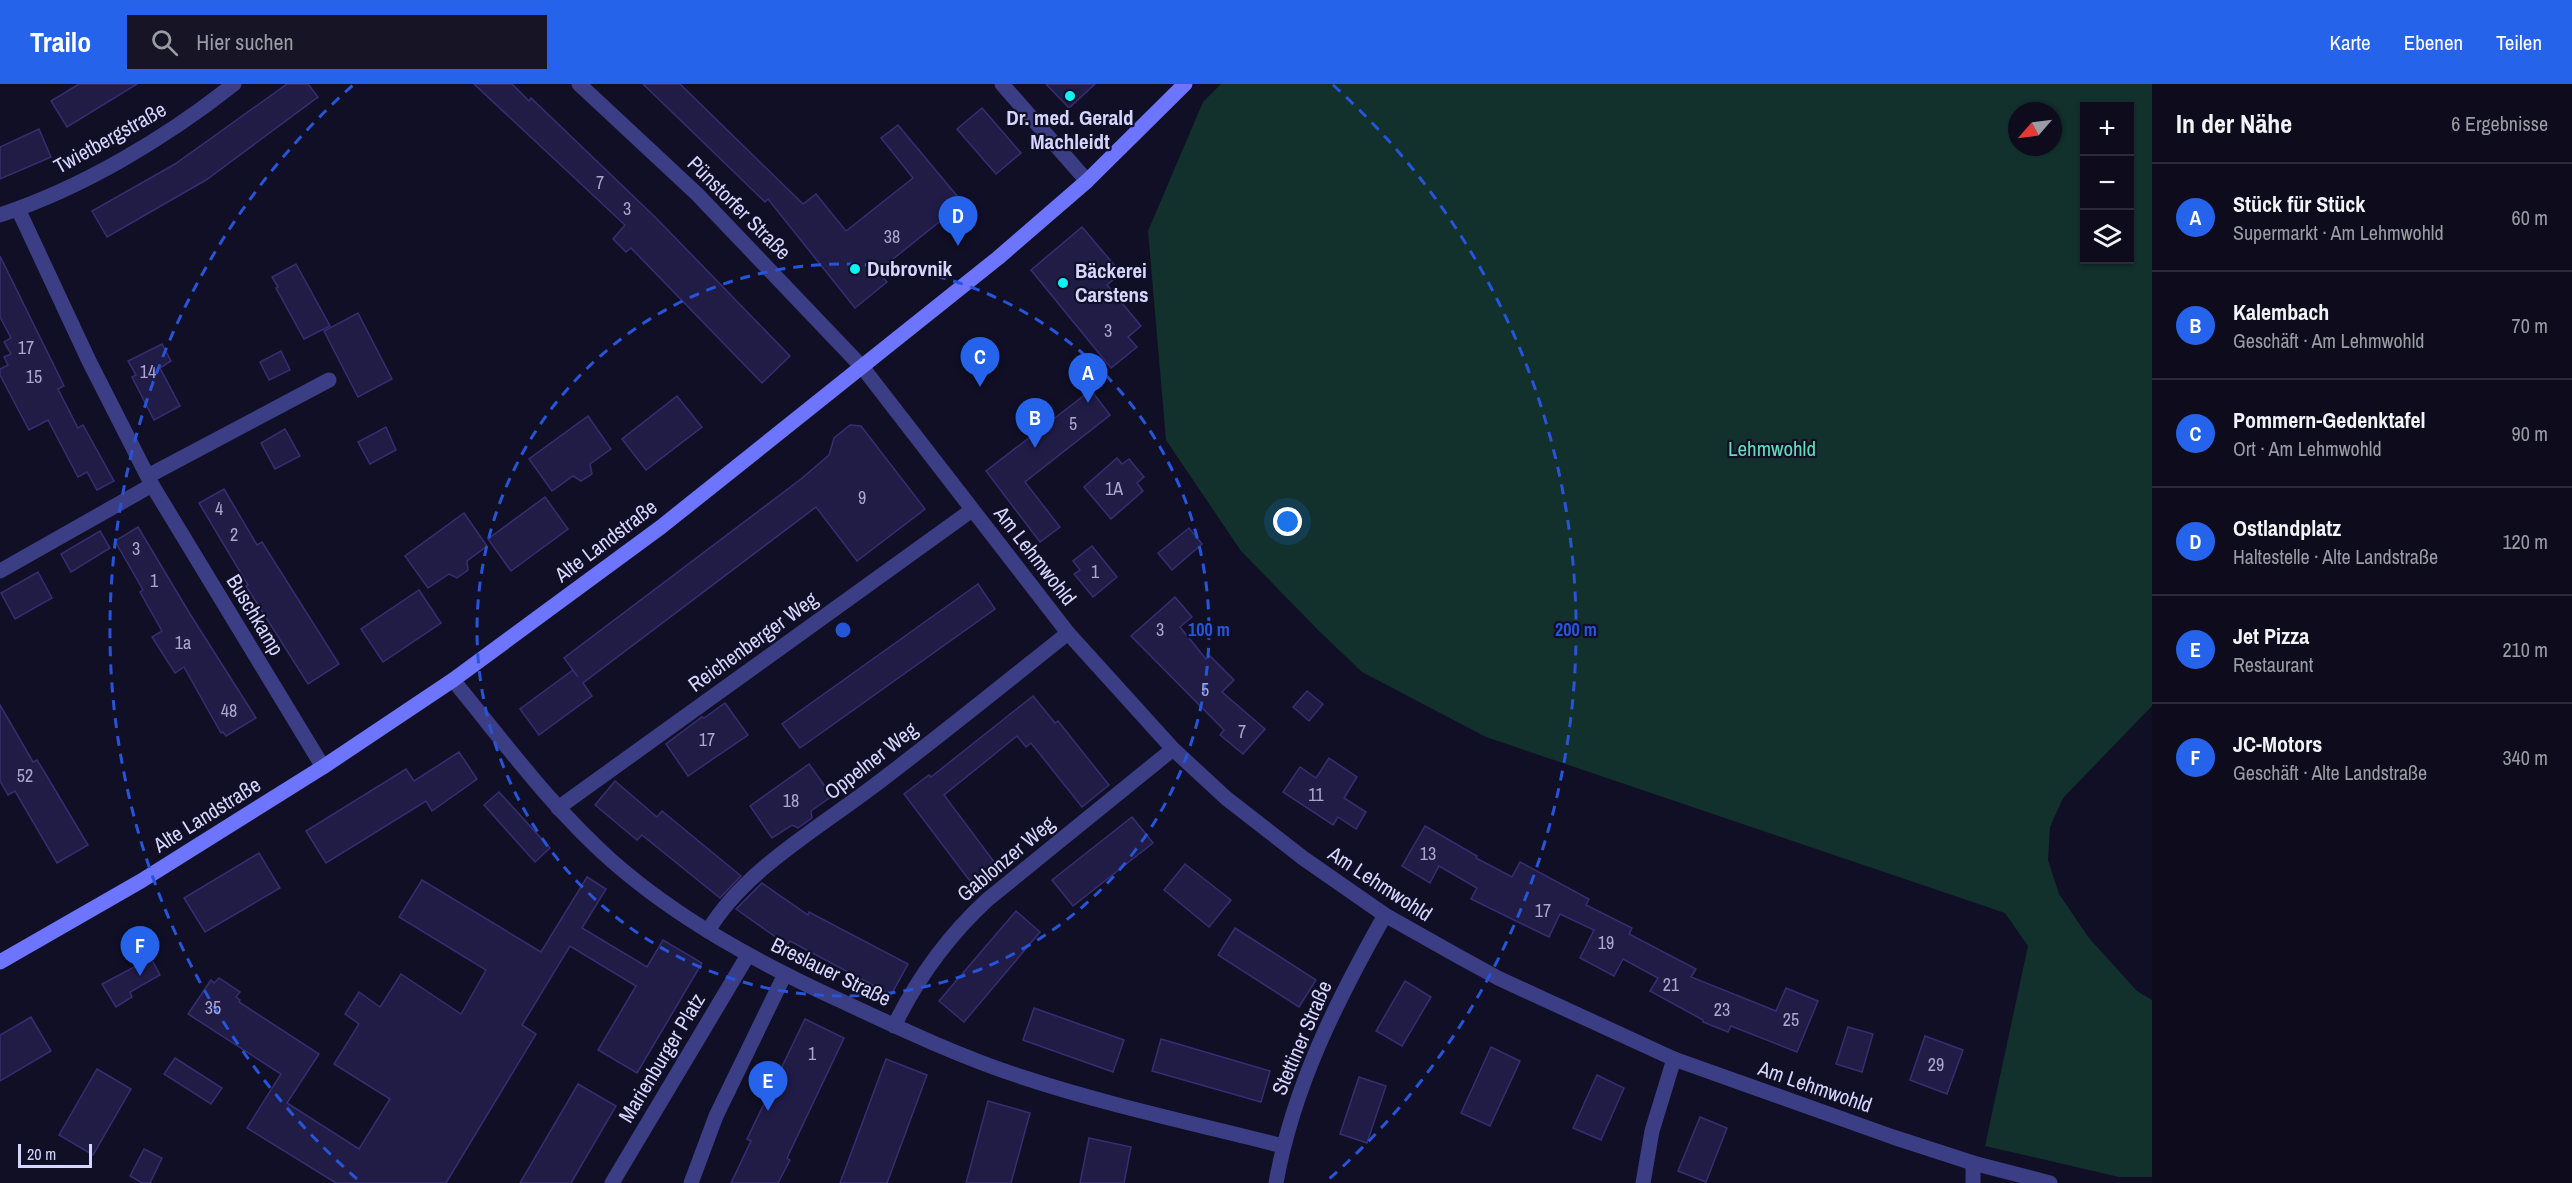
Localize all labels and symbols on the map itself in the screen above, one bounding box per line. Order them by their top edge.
marker: Dr. med. Gerald Machleidt [1063,89,1077,103]
street label: Twietbergstraße [48,95,171,180]
north arrow [2008,102,2062,156]
place label: Dr. med. Gerald Machleidt [1006,103,1134,156]
street label: Pünstorfer Straße [681,149,798,266]
house number: 7 [596,170,604,195]
house number: 3 [623,196,631,221]
pin: D [938,196,978,246]
house number: 38 [884,224,900,249]
place label: Dubrovnik [867,254,953,283]
place label: Bäckerei Carstens [1075,256,1149,309]
marker: Dubrovnik [848,262,862,276]
marker: Bäckerei Carstens [1056,276,1070,290]
house number: 3 [1104,318,1112,343]
house number: 17 [18,335,34,360]
pin: C [960,338,1000,387]
pin: A [1068,354,1108,403]
house number: 14 [140,359,156,384]
house number: 15 [26,364,42,389]
pin: B [1016,398,1054,448]
house number: 5 [1069,411,1077,436]
park label: Lehmwohld [1728,434,1816,463]
house number: 1A [1105,476,1123,501]
house number: 9 [858,485,866,510]
street label: Alte Landstraße [548,492,663,589]
house number: 4 [215,496,223,521]
street label: Am Lehmwohld [987,499,1083,611]
your location [1273,507,1302,536]
house number: 2 [230,522,238,547]
house number: 3 [132,536,140,561]
house number: 1 [1091,559,1100,584]
house number: 1 [150,568,159,593]
street label: Buschkamp [220,569,291,661]
street label: Reichenberger Weg [682,584,824,699]
house number: 3 [1156,617,1164,642]
text: 100 m [1188,617,1230,642]
text: 200 m [1555,617,1597,642]
centre of rings [833,620,853,640]
house number: 1a [175,630,191,655]
house number: 5 [1201,677,1209,702]
house number: 48 [221,698,237,723]
street label: Oppelner Weg [818,715,924,806]
house number: 7 [1238,719,1246,744]
house number: 17 [699,727,715,752]
house number: 52 [17,763,33,788]
street label: Alte Landstraße [147,770,266,860]
house number: 11 [1308,782,1324,807]
house number: 18 [783,788,799,813]
street label: Gablonzer Weg [951,809,1061,908]
street label: Am Lehmwohld [1322,839,1438,928]
house number: 13 [1420,841,1436,866]
house number: 17 [1535,898,1551,923]
pin: F [120,926,160,976]
street label: Breslauer Straße [766,930,896,1013]
house number: 19 [1598,930,1614,955]
house number: 21 [1663,972,1680,997]
street label: Stettiner Straße [1264,976,1339,1099]
street label: Marienburger Platz [611,987,712,1128]
house number: 35 [205,995,221,1020]
house number: 23 [1714,997,1730,1022]
house number: 25 [1783,1007,1799,1032]
house number: 1 [808,1041,817,1066]
house number: 29 [1928,1052,1944,1077]
street label: Am Lehmwohld [1753,1053,1876,1120]
pin: E [748,1062,788,1111]
scale bar [18,1141,92,1168]

